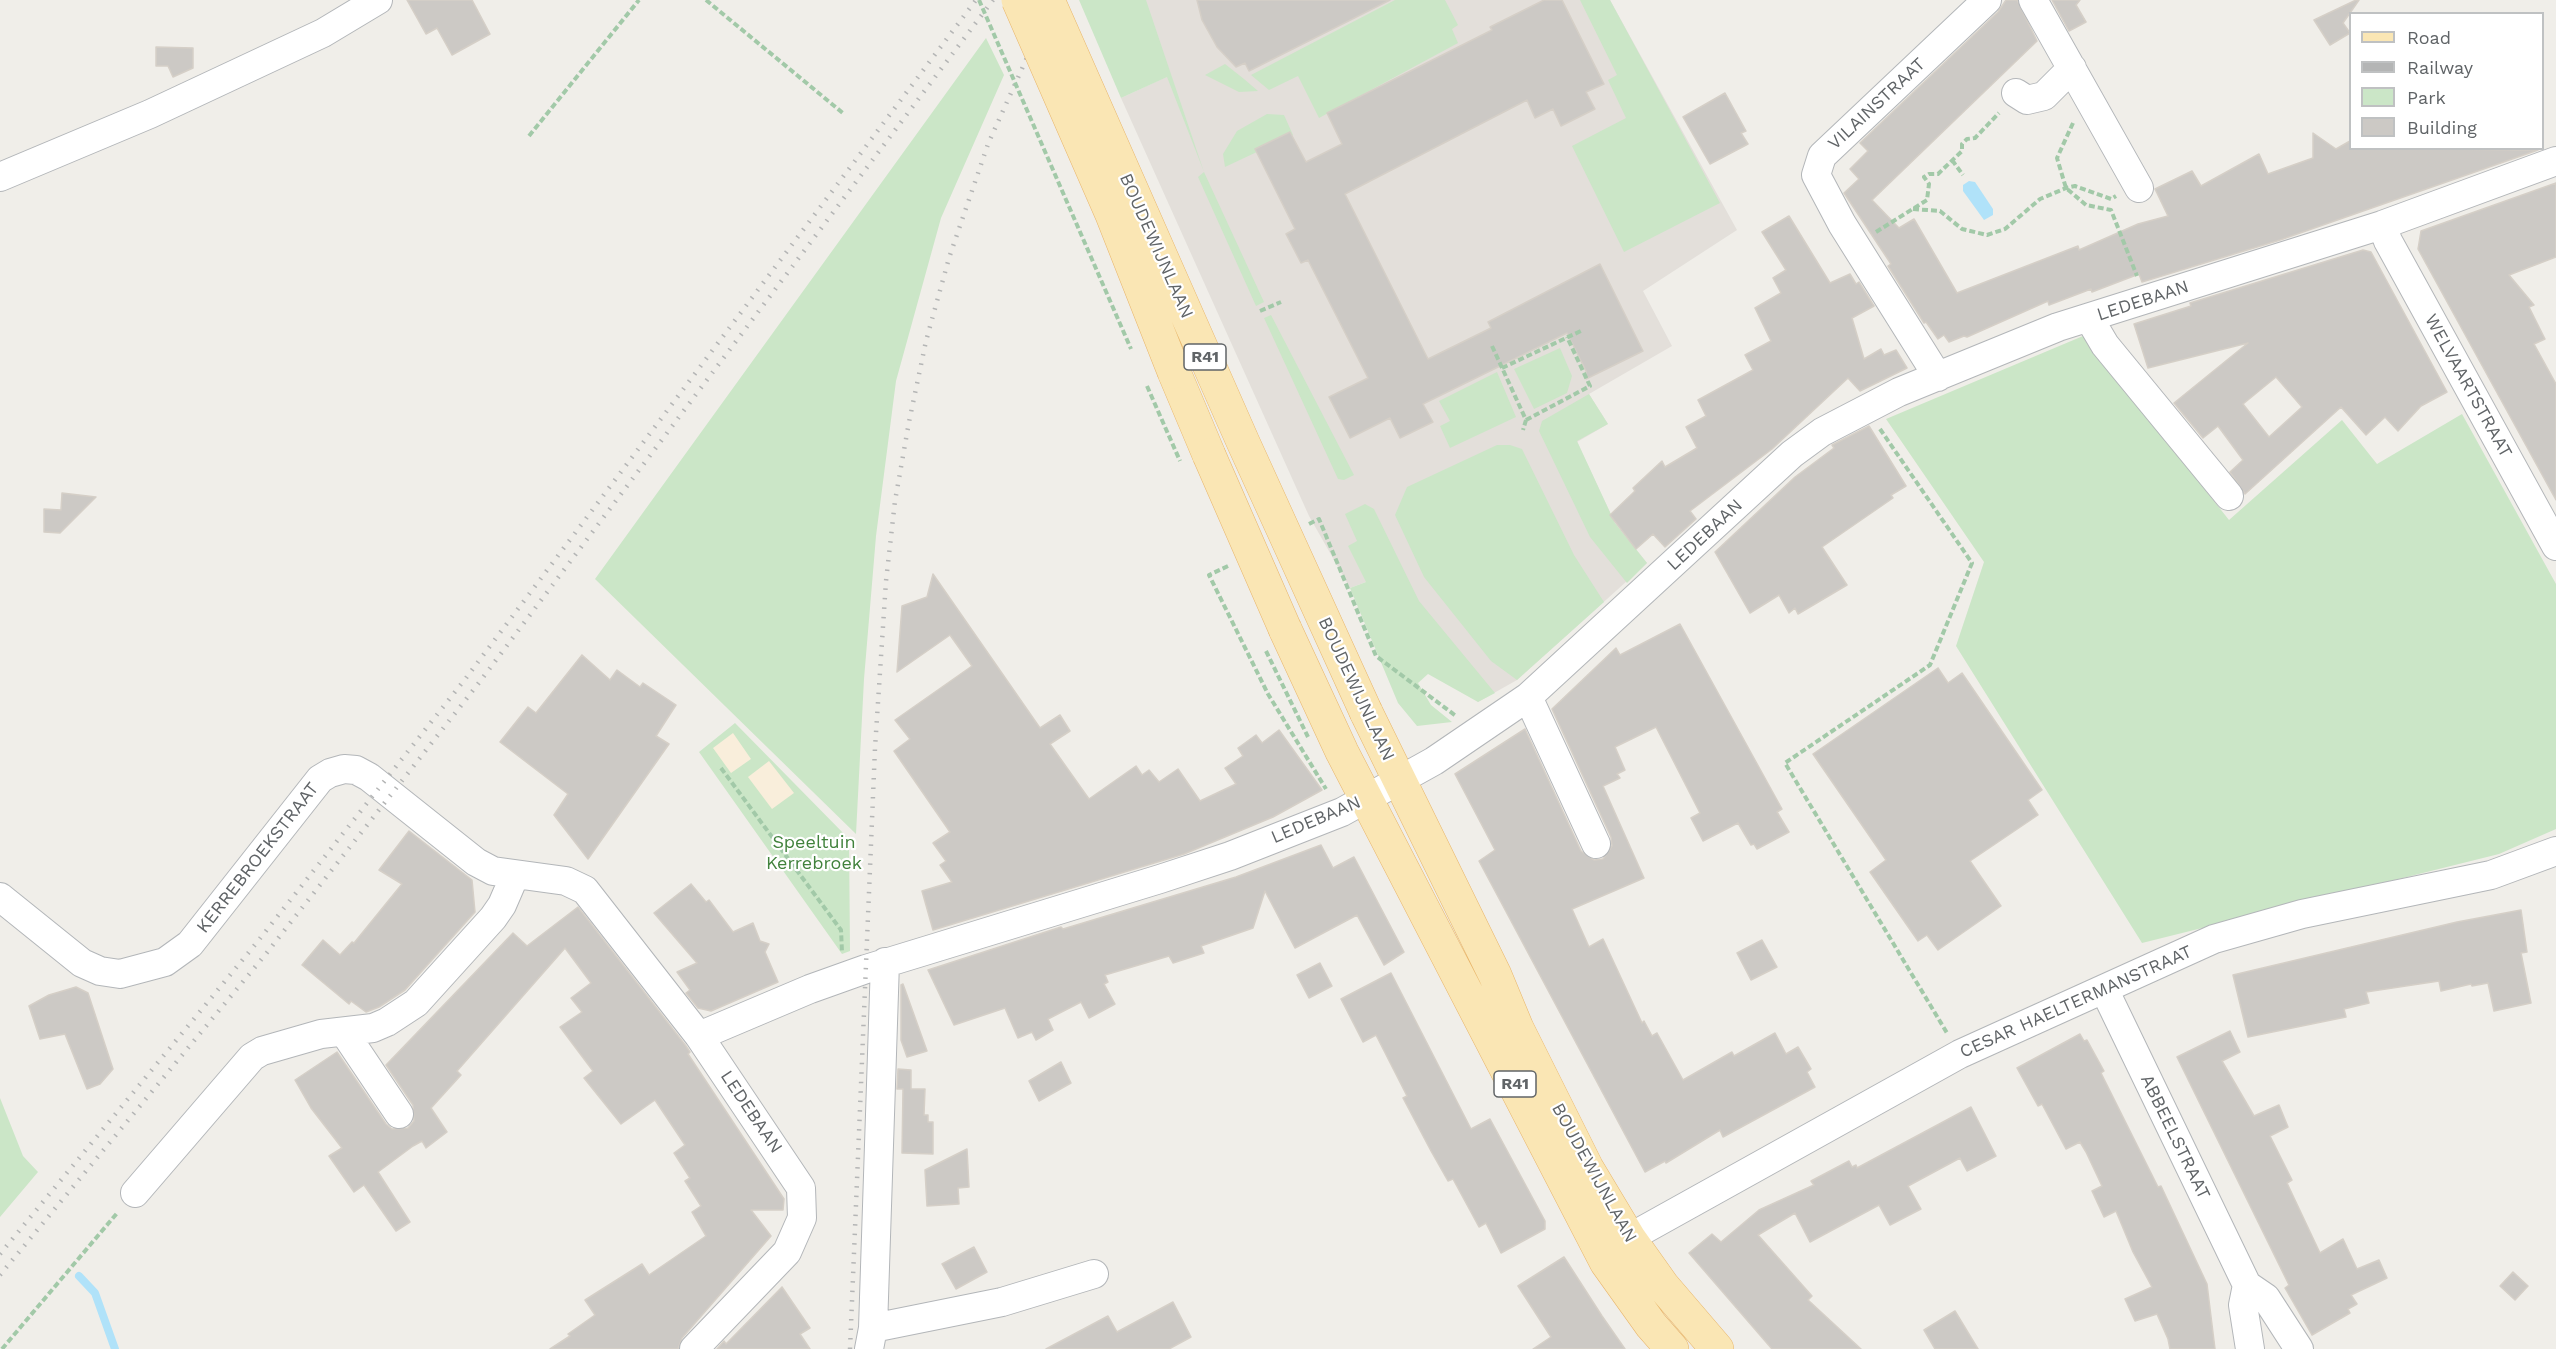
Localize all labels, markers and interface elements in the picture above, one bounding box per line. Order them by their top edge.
legend [2349,12,2544,150]
text: Road [2407,27,2451,48]
street label: VILAINSTRAAT [1824,53,1930,155]
text: Railway [2407,57,2473,78]
text: Park [2407,87,2446,108]
text: Building [2407,117,2477,138]
street label: BOUDEWIJNLAAN [1114,170,1198,322]
street label: LEDEBAAN [2094,276,2192,326]
street label: WELVAARTSTRAAT [2420,310,2516,462]
road number: R41 [1184,344,1226,370]
street label: LEDEBAAN [1663,495,1747,575]
street label: BOUDEWIJNLAAN [1313,614,1399,764]
street label: KERREBROEKSTRAAT [192,778,324,938]
street label: LEDEBAAN [1268,791,1364,849]
park label: Speeltuin Kerrebroek [766,832,862,874]
street label: CESAR HAELTERMANSTRAAT [1957,941,2195,1063]
street label: LEDEBAAN [715,1066,787,1158]
road number: R41 [1494,1071,1536,1097]
street label: ABBEELSTRAAT [2135,1071,2215,1203]
street label: BOUDEWIJNLAAN [1547,1099,1641,1247]

